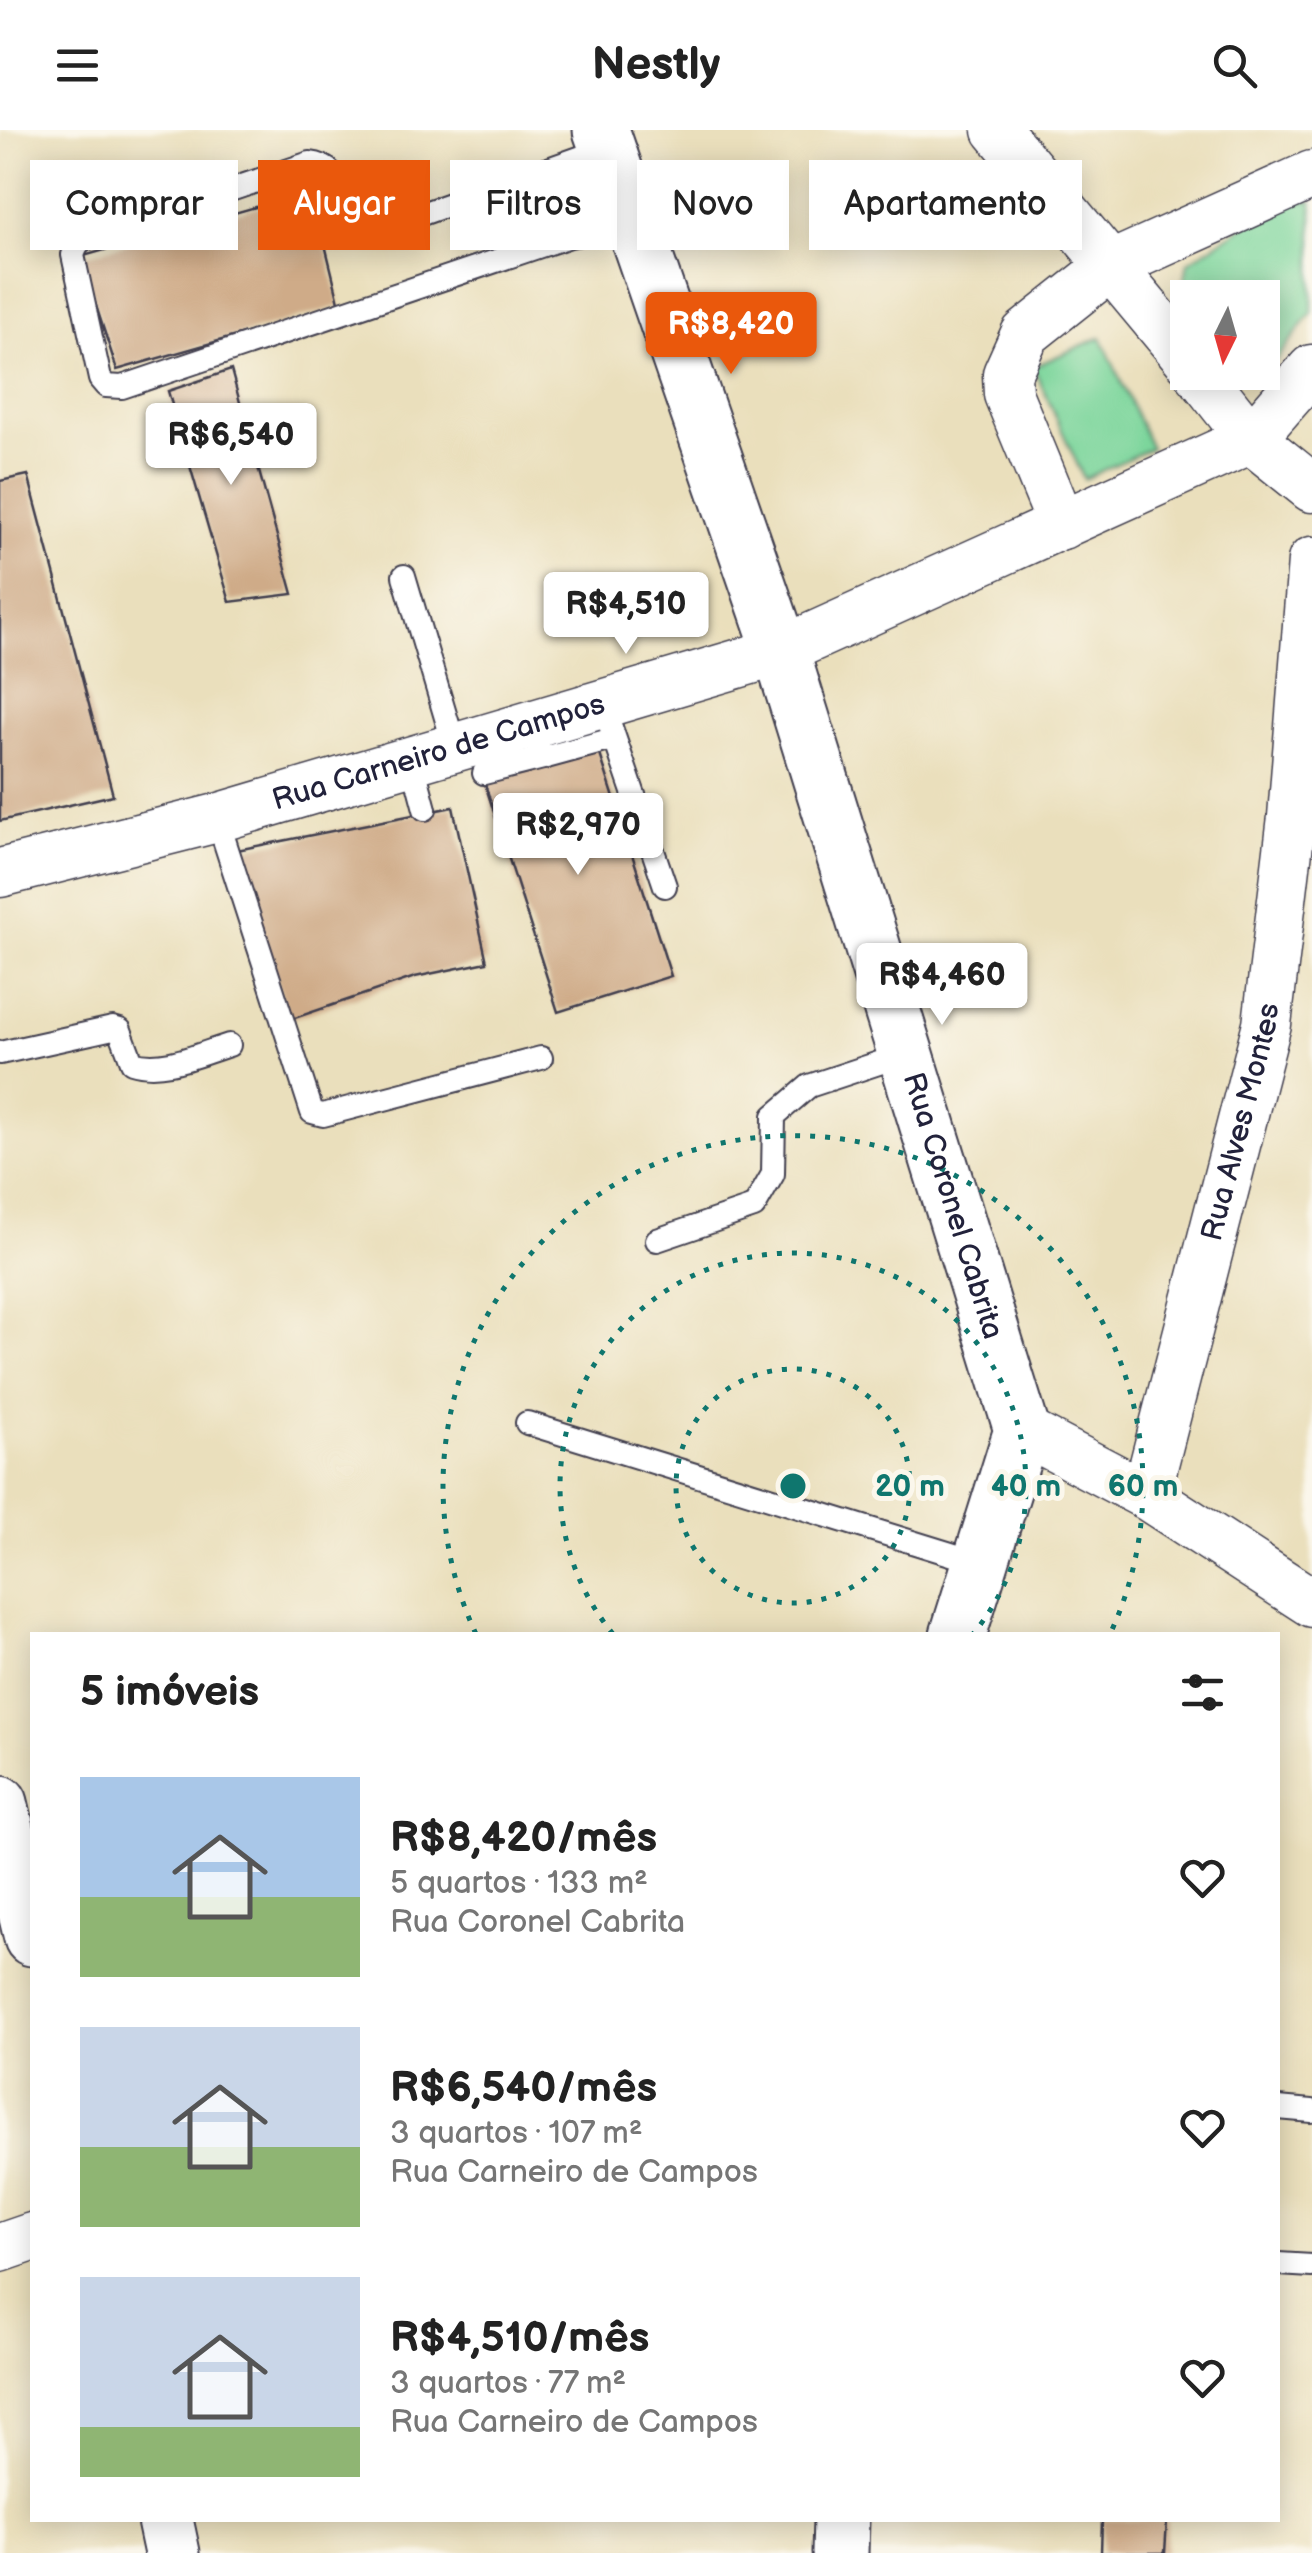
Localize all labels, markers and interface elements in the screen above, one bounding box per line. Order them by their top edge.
icon: menu [50,38,105,93]
text: Nestly [592,38,720,93]
icon: search [1207,38,1262,93]
chip: Comprar [30,160,238,250]
chip: Alugar [258,160,430,250]
chip: Filtros [450,160,617,250]
chip: Novo [637,160,789,250]
chip: Apartamento [809,160,1082,250]
north arrow [1170,280,1280,390]
map controls [1170,280,1280,390]
pin: R$8,420 [639,292,823,377]
text: R$8,420 [668,305,794,344]
pin: R$6,540 [139,403,323,488]
text: R$6,540 [168,416,294,455]
pin: R$4,510 [534,572,718,657]
text: R$4,510 [566,585,686,624]
street label: Rua Carneiro de Campos [268,686,609,819]
pin: R$2,970 [486,793,670,878]
text: R$2,970 [515,806,641,845]
pin: R$4,460 [850,943,1034,1028]
text: R$4,460 [878,956,1006,995]
street label: Rua Alves Montes [1194,1001,1287,1245]
street label: Rua Coronel Cabrita [895,1068,1011,1343]
centre of rings [775,1468,811,1504]
text: 20 m [875,1469,945,1505]
text: 40 m [991,1469,1061,1505]
text: 60 m [1108,1469,1178,1505]
icon: filters [1175,1665,1230,1720]
text: 5 imóveis [80,1667,259,1718]
text: R$8,420/mês [390,1813,657,1864]
icon: home [160,1817,280,1937]
icon: heart [1175,1850,1230,1905]
text: 5 quartos · 133 m² [390,1864,648,1903]
text: Rua Coronel Cabrita [390,1903,685,1942]
text: R$6,540/mês [390,2063,657,2114]
icon: home [160,2067,280,2187]
icon: heart [1175,2100,1230,2155]
text: 3 quartos · 107 m² [390,2114,643,2153]
text: Rua Carneiro de Campos [390,2153,758,2192]
text: R$4,510/mês [390,2313,649,2364]
icon: home [160,2317,280,2437]
icon: heart [1175,2350,1230,2405]
text: 3 quartos · 77 m² [390,2364,626,2403]
text: Rua Carneiro de Campos [390,2403,758,2442]

